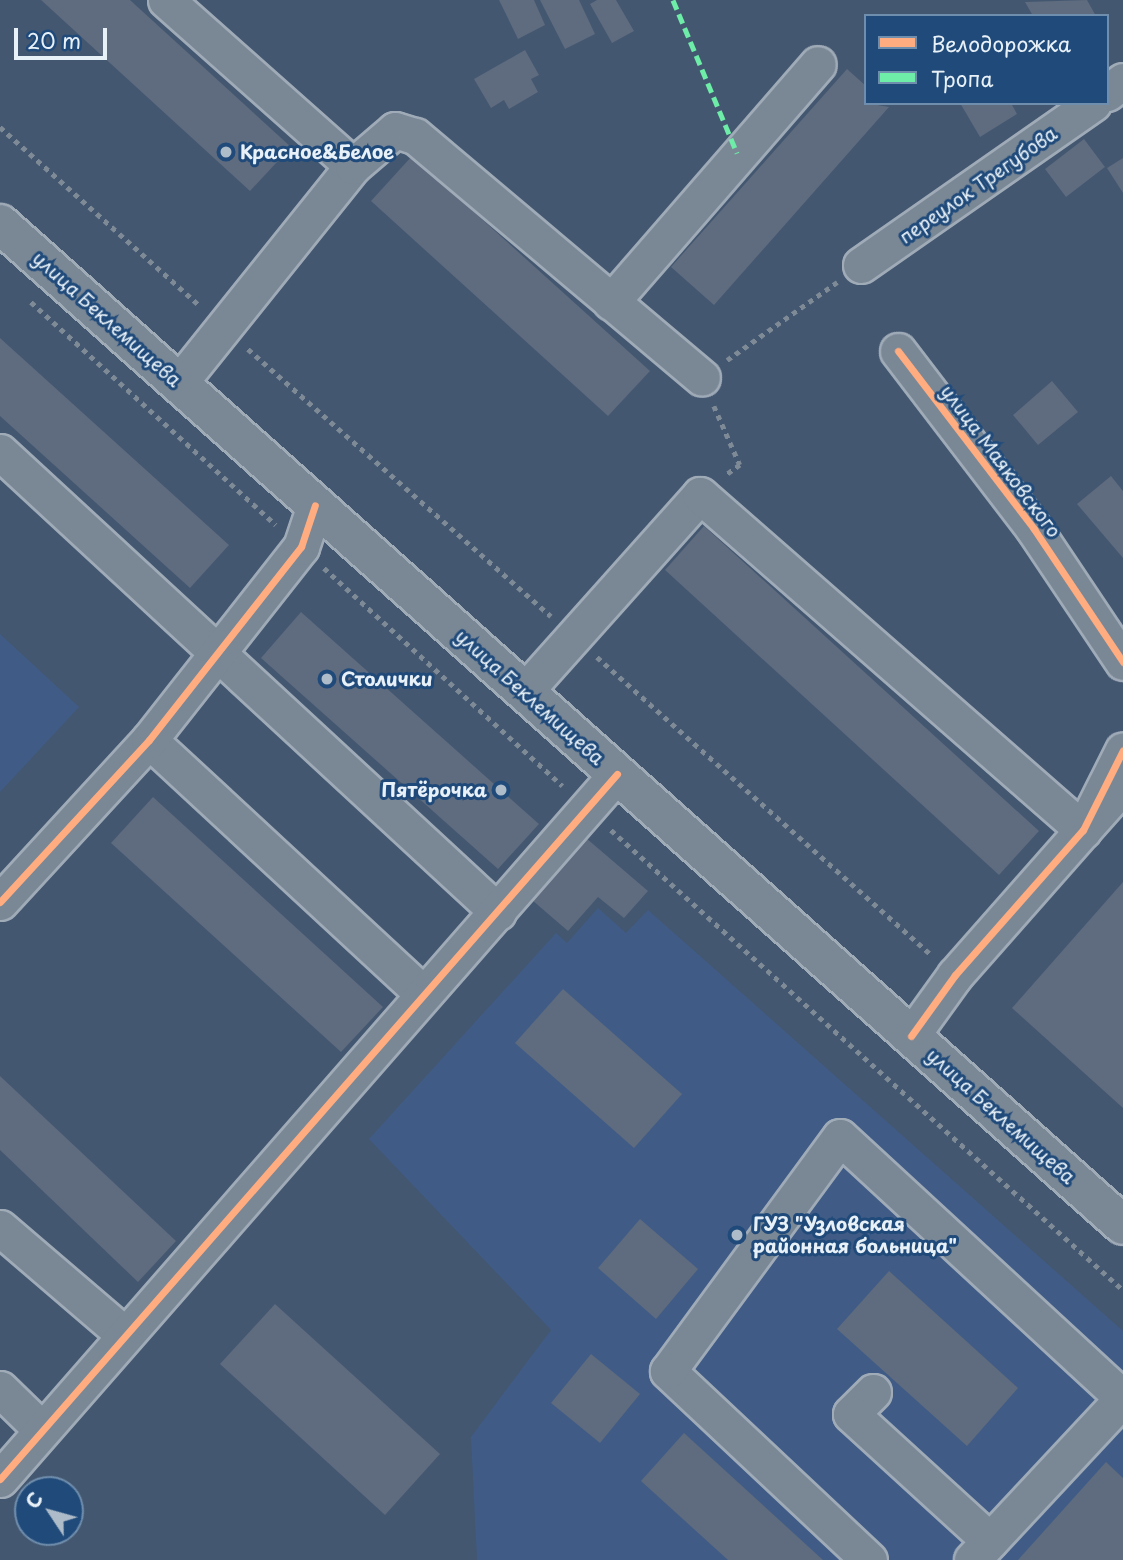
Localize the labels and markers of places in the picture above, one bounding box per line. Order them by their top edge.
place label: Красное&Белое [240,141,394,163]
marker: Красное&Белое [218,144,234,160]
place label: Столички [341,668,433,690]
marker: Столички [319,671,335,687]
place label: Пятёрочка [381,779,487,801]
marker: Пятёрочка [493,782,509,798]
place label: ГУЗ "Узловская районная больница" [753,1213,956,1257]
marker: ГУЗ "Узловская районная больница" [727,1225,747,1245]

